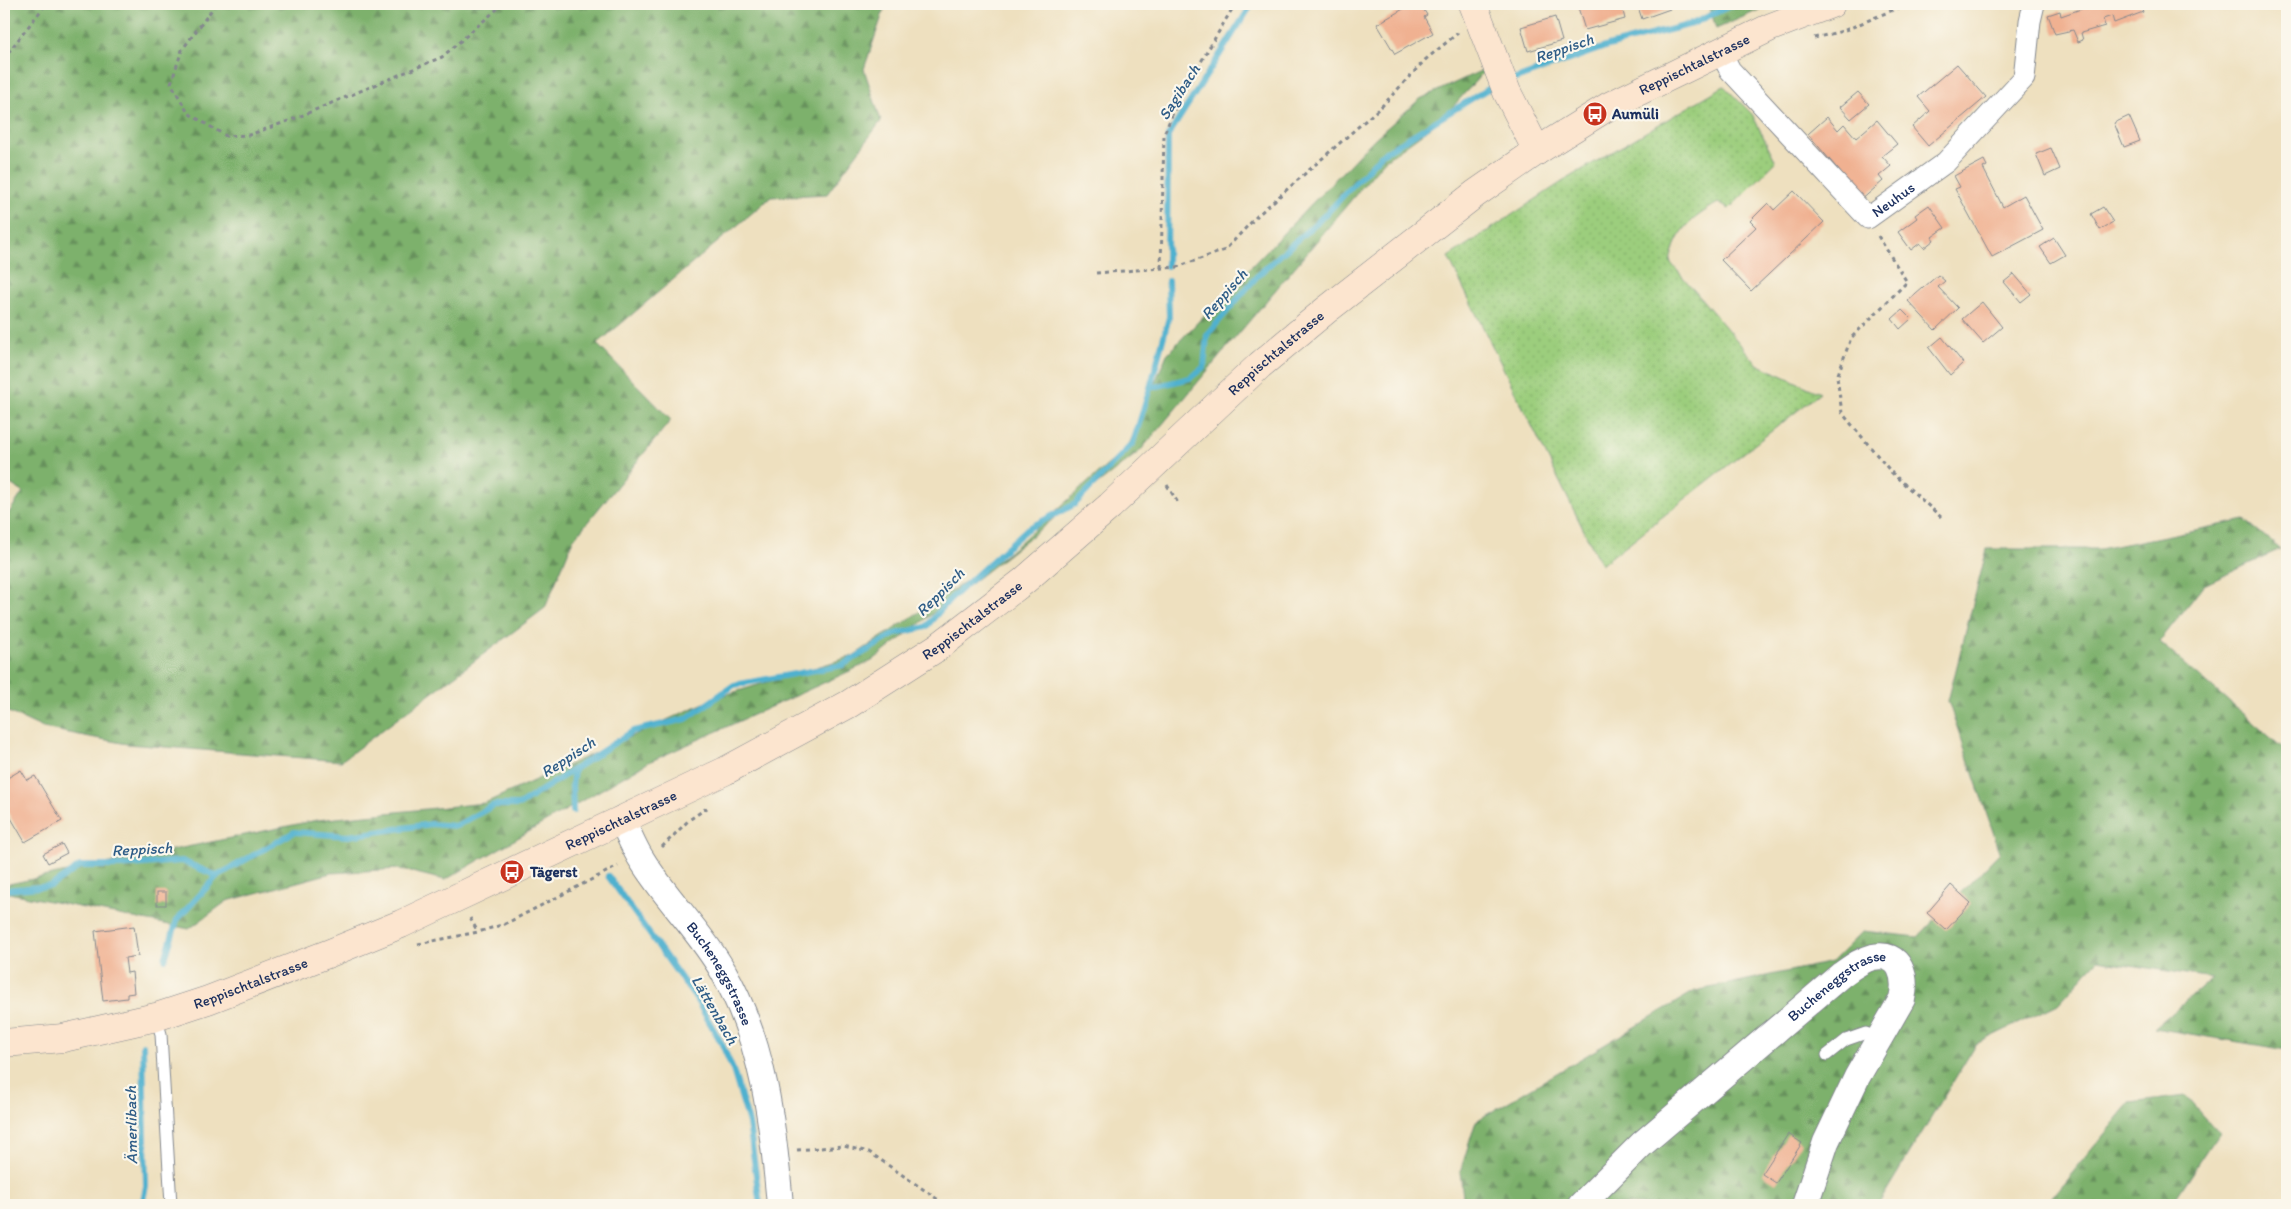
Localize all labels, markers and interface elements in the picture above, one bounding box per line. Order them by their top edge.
water label: Reppisch [1532,29,1596,67]
street label: Reppischtalstrasse [1636,30,1753,99]
water label: Sagibach [1154,60,1204,123]
bus stop icon: Aumüli [1582,101,1608,127]
place label: Aumüli [1611,105,1659,123]
street label: Neuhus [1868,178,1919,221]
water label: Reppisch [1197,264,1252,323]
street label: Reppischtalstrasse [1224,307,1328,399]
water label: Reppisch [912,563,969,620]
street label: Reppischtalstrasse [919,577,1026,664]
water label: Reppisch [537,732,599,781]
street label: Reppischtalstrasse [562,786,680,854]
water label: Reppisch [111,838,174,860]
bus stop icon: Tägerst [499,859,525,885]
place label: Tägerst [529,863,578,882]
street label: Bucheneggstrasse [683,918,756,1028]
street label: Bucheneggstrasse [1784,947,1887,1025]
street label: Reppischtalstrasse [191,953,310,1013]
water label: Lättenbach [688,972,743,1048]
water label: Ämerlibach [121,1085,141,1164]

